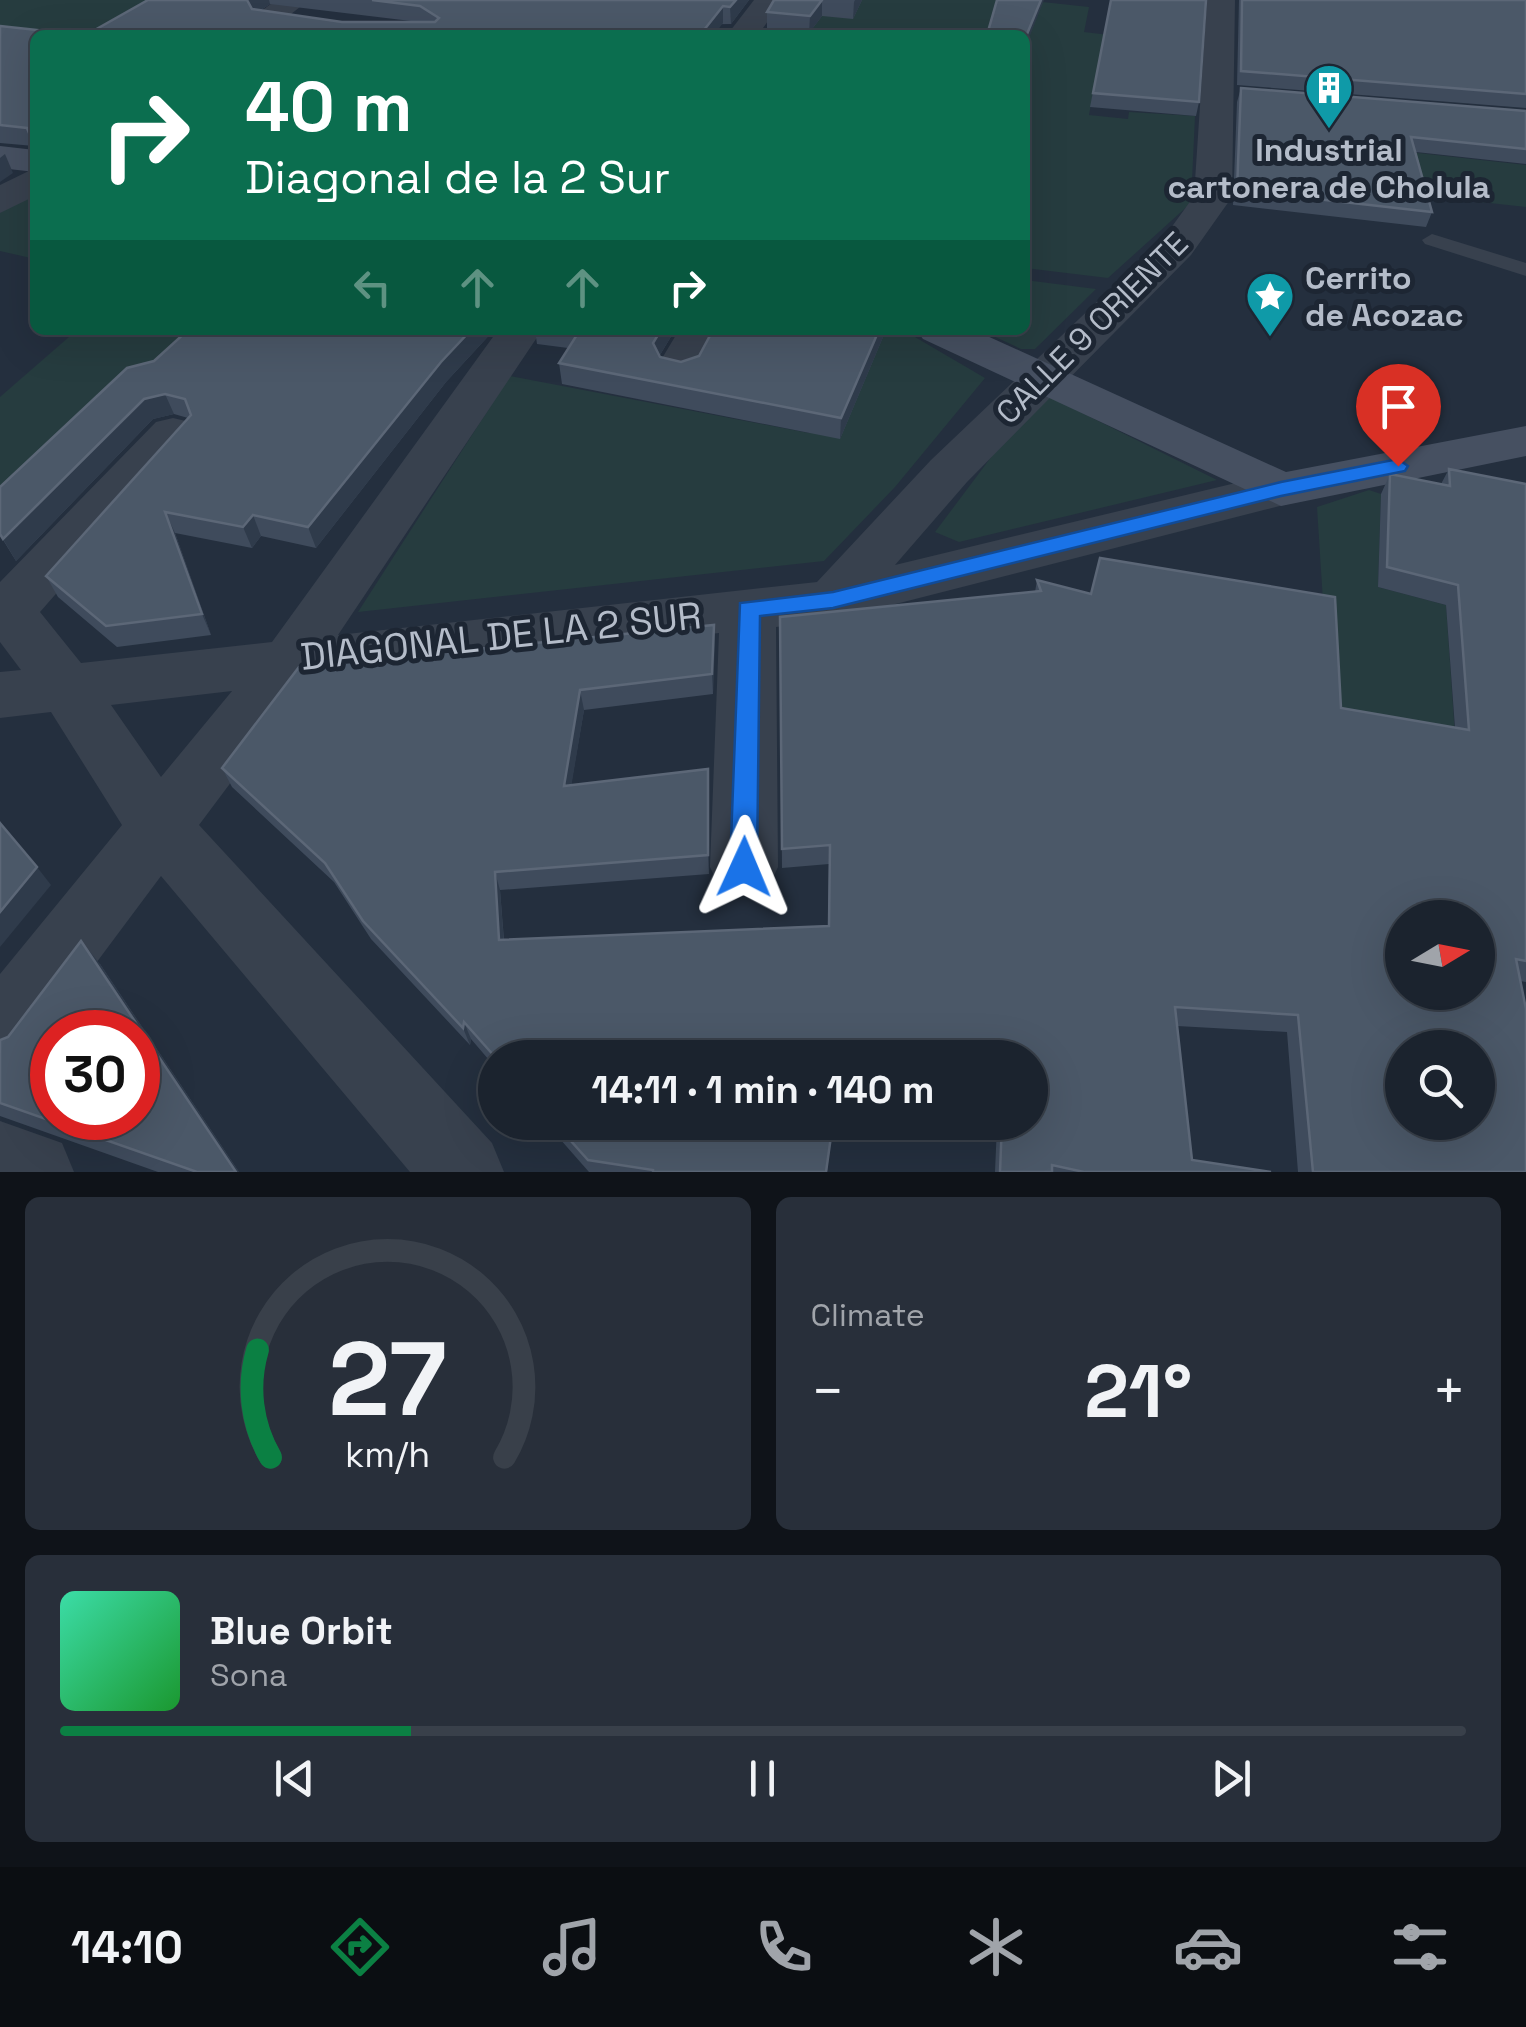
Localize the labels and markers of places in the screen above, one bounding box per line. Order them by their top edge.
building icon: Industrial cartonera de Cholula [1303,62,1355,130]
place label: Industrial cartonera de Cholula [1168,130,1490,207]
place label: Cerrito de Acozac [1305,258,1464,335]
place icon: Cerrito de Acozac [1244,270,1296,338]
pin [1356,364,1441,467]

